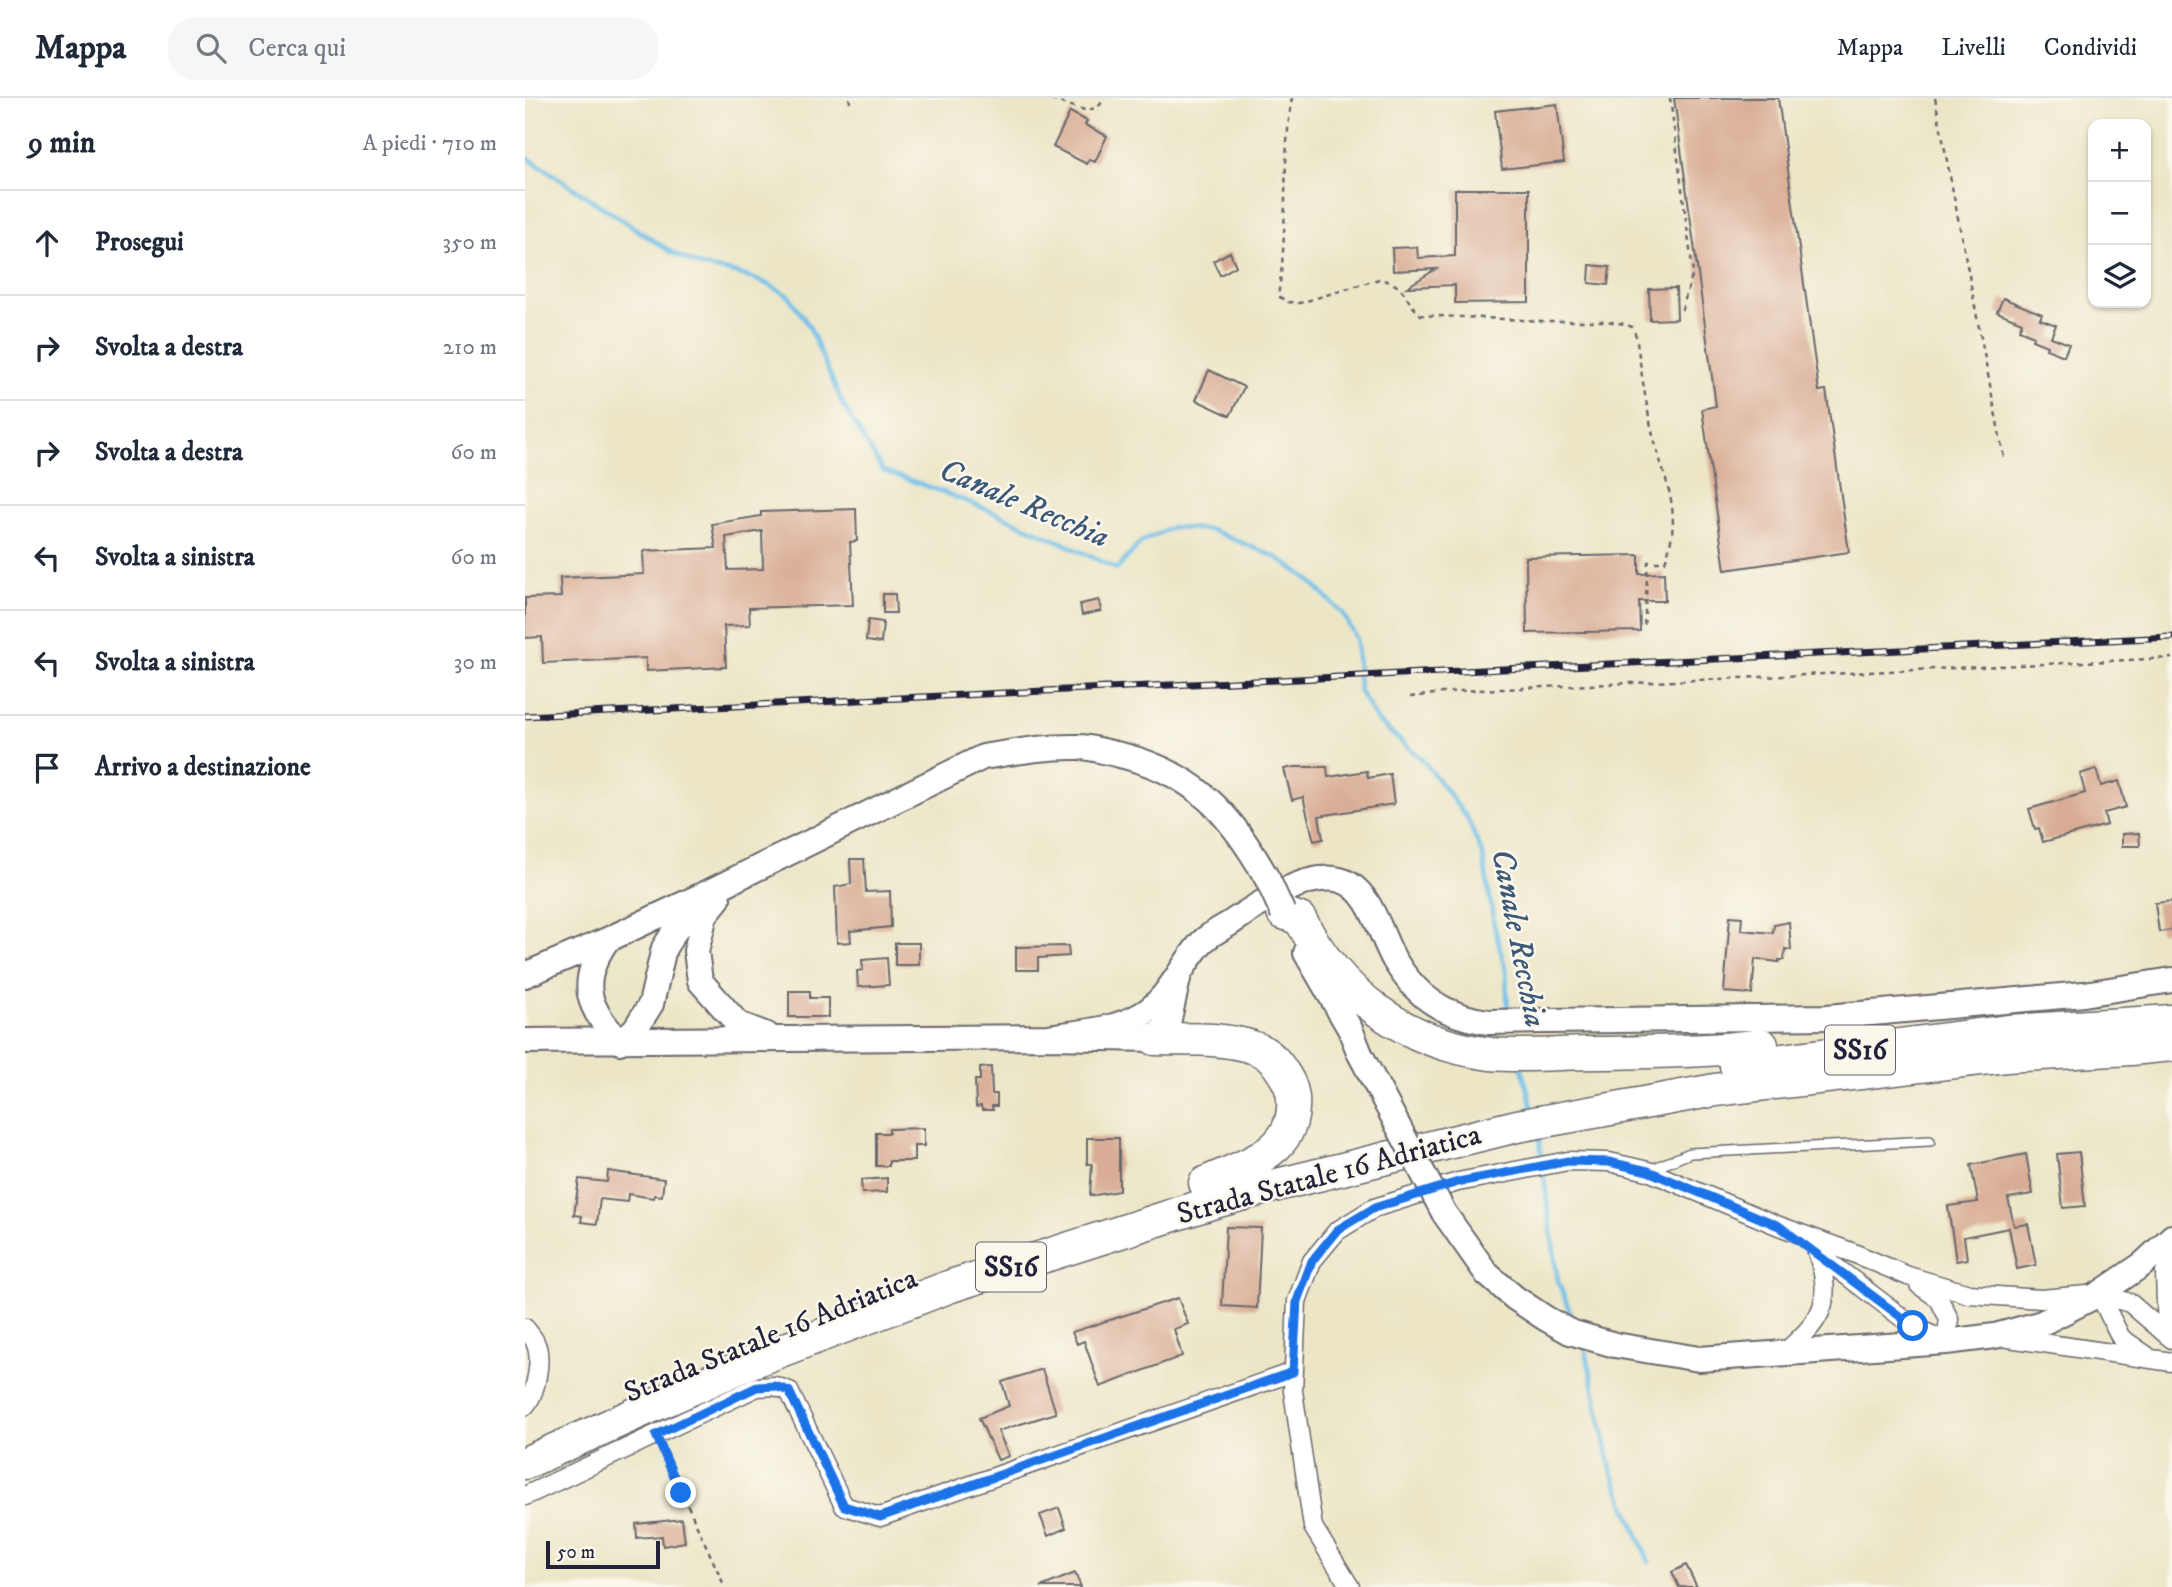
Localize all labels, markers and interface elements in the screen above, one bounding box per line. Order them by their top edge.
search box [168,17,658,80]
text: Mappa [35,28,126,69]
icon: search [192,29,230,67]
text: Cerca qui [248,32,346,65]
text: Mappa [1837,33,1903,63]
text: Livelli [1941,33,2006,63]
text: Condividi [2044,33,2137,63]
map controls [2088,119,2151,308]
button: + [2088,119,2151,182]
text: 9 min [28,125,95,162]
text: A piedi · 710 m [363,129,497,158]
button: − [2088,182,2151,245]
icon: ahead [28,224,66,262]
text: Prosegui [95,226,184,259]
text: 350 m [442,228,497,257]
button: layers [2088,245,2151,308]
icon: right [28,329,66,367]
text: Svolta a destra [95,331,243,364]
text: 210 m [443,333,497,362]
icon: right [28,434,66,472]
text: Svolta a destra [95,436,243,469]
text: 60 m [450,438,497,467]
water label: Canale Recchia [933,450,1115,558]
icon: left [28,539,66,577]
text: Svolta a sinistra [95,541,255,574]
text: 60 m [450,543,497,572]
icon: left [28,644,66,682]
text: Svolta a sinistra [95,646,255,679]
text: 30 m [454,648,497,677]
icon: arrive [28,749,66,787]
text: Arrivo a destinazione [95,751,311,784]
water label: Canale Recchia [1481,845,1555,1031]
road number: SS16 [1825,1026,1895,1074]
street label: Strada Statale 16 Adriatica [1173,1117,1485,1233]
road number: SS16 [976,1242,1046,1292]
street label: Strada Statale 16 Adriatica [619,1260,923,1412]
route start [1897,1310,1928,1341]
route end [665,1477,696,1508]
scale bar [546,1538,660,1570]
text: 50 m [557,1541,595,1564]

